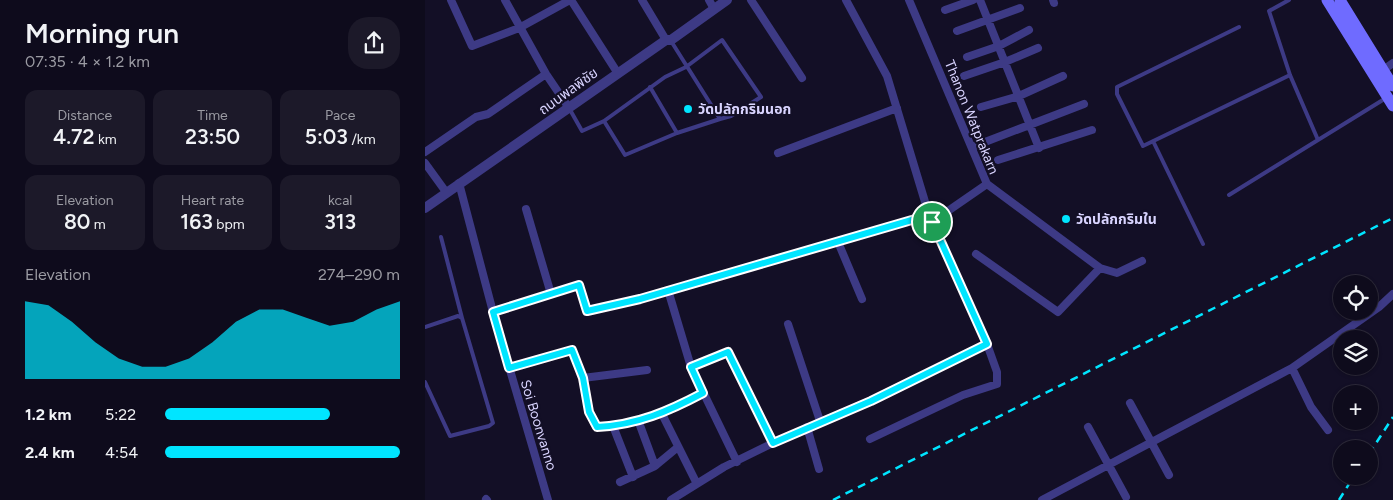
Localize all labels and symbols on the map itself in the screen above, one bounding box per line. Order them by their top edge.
street label: Thanon Watprakarn [941,58,1002,177]
street label: ถนนพลพิชัย [535,64,601,119]
place label: วัดปลักกริมนอก [698,101,791,118]
marker: วัดปลักกริมนอก [682,103,694,115]
pin [911,201,953,243]
place label: วัดปลักกริมใน [1076,211,1157,228]
marker: วัดปลักกริมใน [1060,213,1072,225]
street label: Soi Boonvanno [517,378,560,473]

